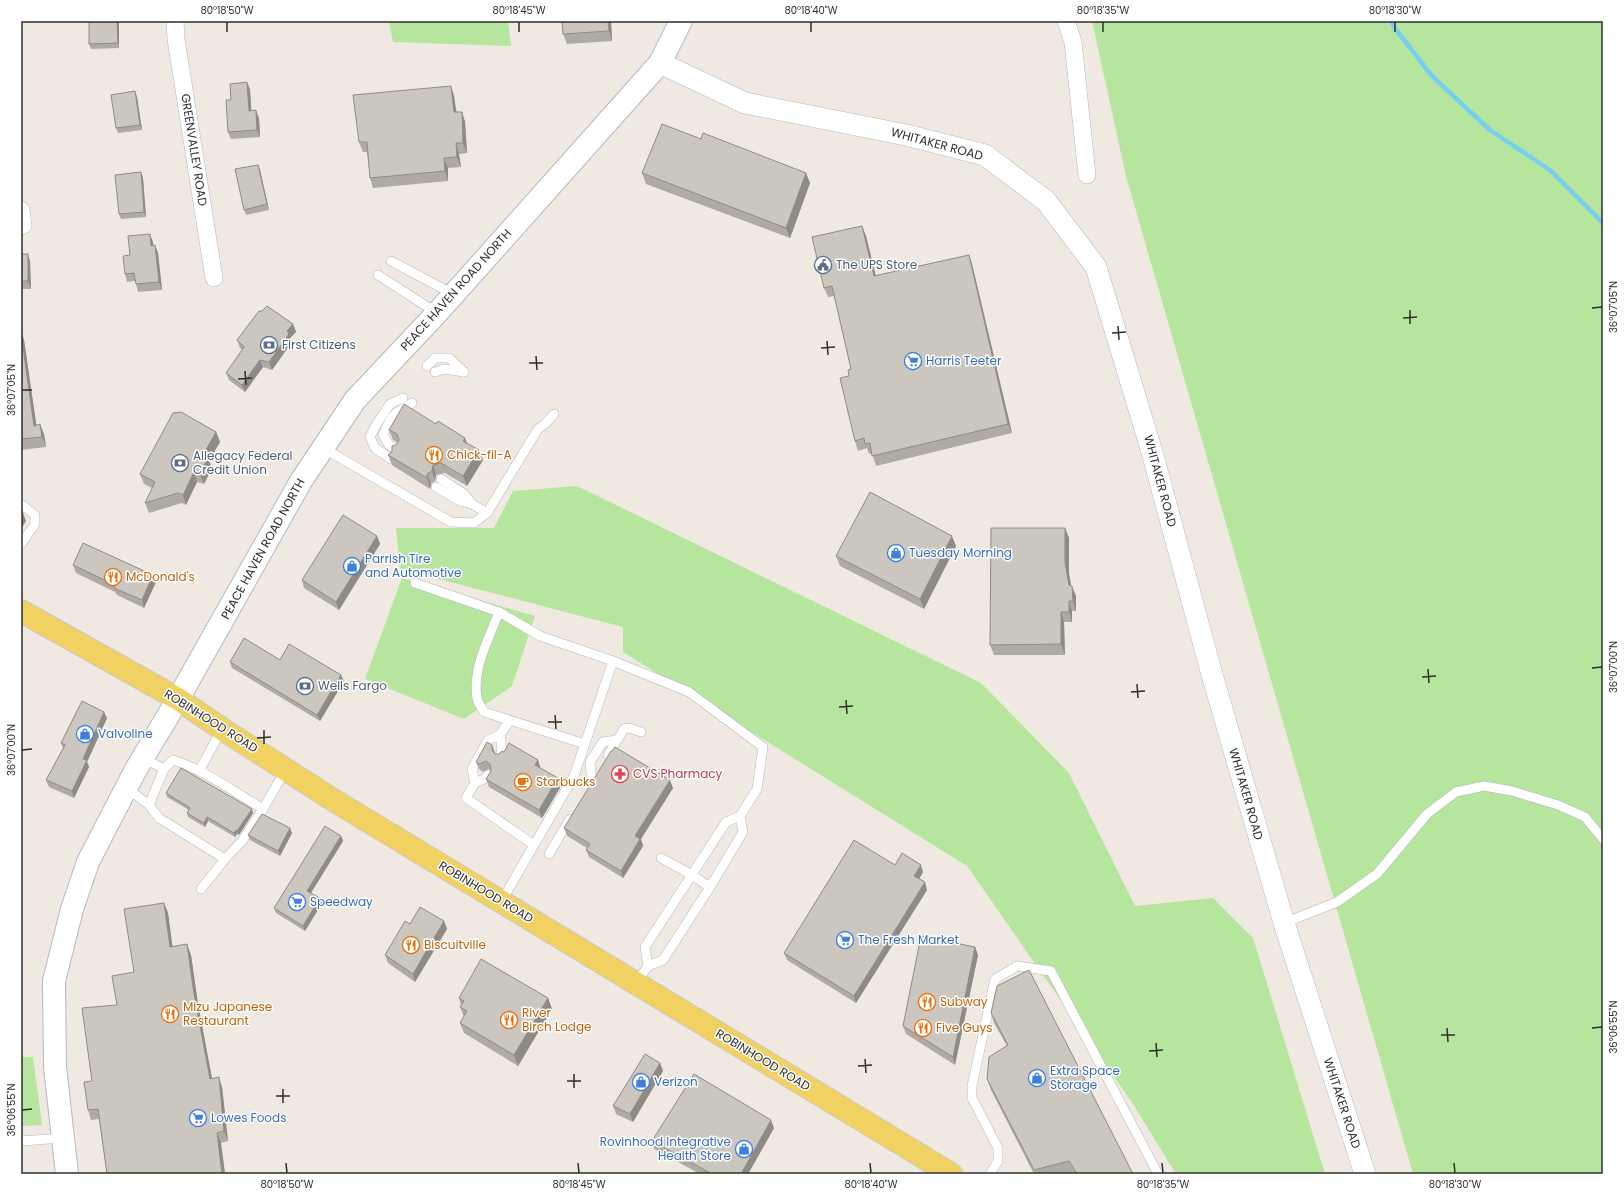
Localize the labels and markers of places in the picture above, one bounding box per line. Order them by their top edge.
public building icon: The UPS Store [813,255,833,275]
place label: The UPS Store [836,256,917,273]
bank icon: First Citizens [259,335,279,355]
place label: First Citizens [282,336,356,353]
supermarket icon: Harris Teeter [903,351,923,371]
place label: Harris Teeter [926,352,1002,369]
restaurant icon: Chick-fil-A [424,445,444,465]
place label: Chick-fil-A [447,446,512,463]
place label: Allegacy Federal Credit Union [193,447,293,478]
bank icon: Allegacy Federal Credit Union [170,453,190,473]
shop icon: Tuesday Morning [886,543,906,563]
place label: Tuesday Morning [909,544,1012,561]
place label: Parrish Tire and Automotive [365,550,461,581]
shop icon: Parrish Tire and Automotive [342,556,362,576]
restaurant icon: McDonald's [103,567,123,587]
place label: McDonald's [126,568,195,585]
bank icon: Wells Fargo [295,676,315,696]
place label: Wells Fargo [318,677,387,694]
shop icon: Valvoline [75,724,95,744]
place label: Valvoline [98,725,153,742]
pharmacy icon: CVS Pharmacy [610,764,630,784]
place label: CVS Pharmacy [633,765,723,782]
cafe icon: Starbucks [513,772,533,792]
place label: Starbucks [536,773,596,790]
supermarket icon: Speedway [287,892,307,912]
place label: Speedway [310,893,373,910]
supermarket icon: The Fresh Market [835,930,855,950]
place label: The Fresh Market [858,931,959,948]
restaurant icon: Biscuitville [401,935,421,955]
place label: Biscuitville [424,936,486,953]
restaurant icon: Subway [917,992,937,1012]
place label: Subway [940,993,988,1010]
place label: Mizu Japanese Restaurant [183,998,272,1029]
restaurant icon: Mizu Japanese Restaurant [160,1004,180,1024]
place label: River Birch Lodge [522,1004,591,1035]
restaurant icon: River Birch Lodge [499,1010,519,1030]
restaurant icon: Five Guys [913,1018,933,1038]
place label: Five Guys [936,1019,992,1036]
place label: Extra Space Storage [1050,1062,1120,1093]
shop icon: Extra Space Storage [1027,1068,1047,1088]
shop icon: Verizon [631,1072,651,1092]
place label: Verizon [654,1073,698,1090]
supermarket icon: Lowes Foods [188,1108,208,1128]
place label: Lowes Foods [211,1109,286,1126]
place label: Rovinhood Integrative Health Store [600,1133,731,1164]
shop icon: Rovinhood Integrative Health Store [734,1139,754,1159]

